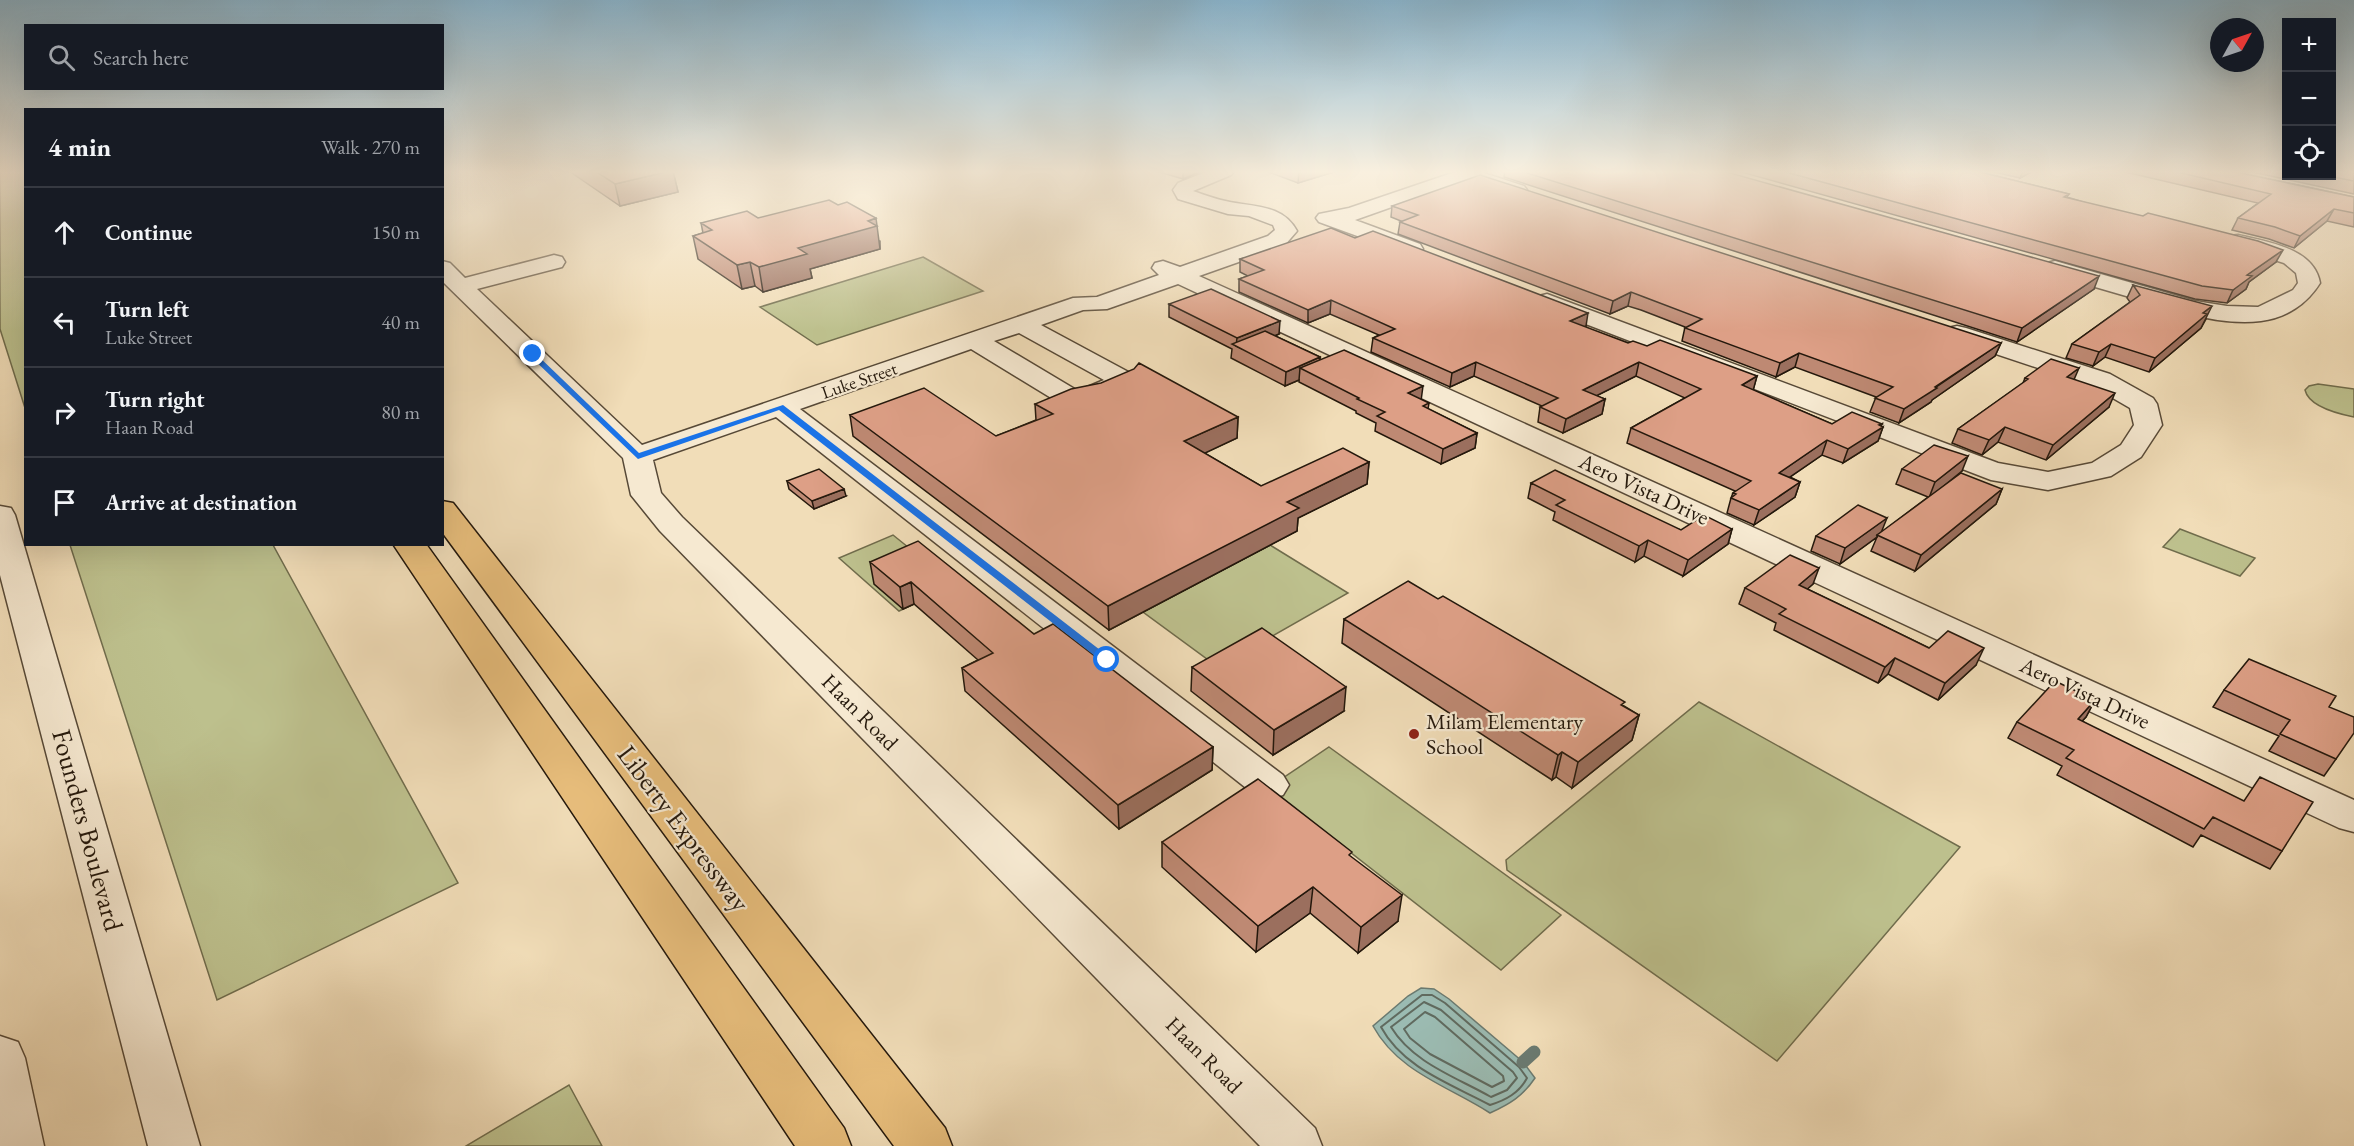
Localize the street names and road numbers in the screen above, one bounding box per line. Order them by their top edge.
street label: Luke Street [818,356,900,404]
street label: Aero Vista Drive [1573,446,1714,532]
street label: Aero Vista Drive [2014,650,2155,736]
street label: Haan Road [815,667,905,757]
street label: Founders Boulevard [44,725,132,935]
street label: Liberty Expressway [610,738,758,918]
street label: Haan Road [1159,1010,1249,1100]

